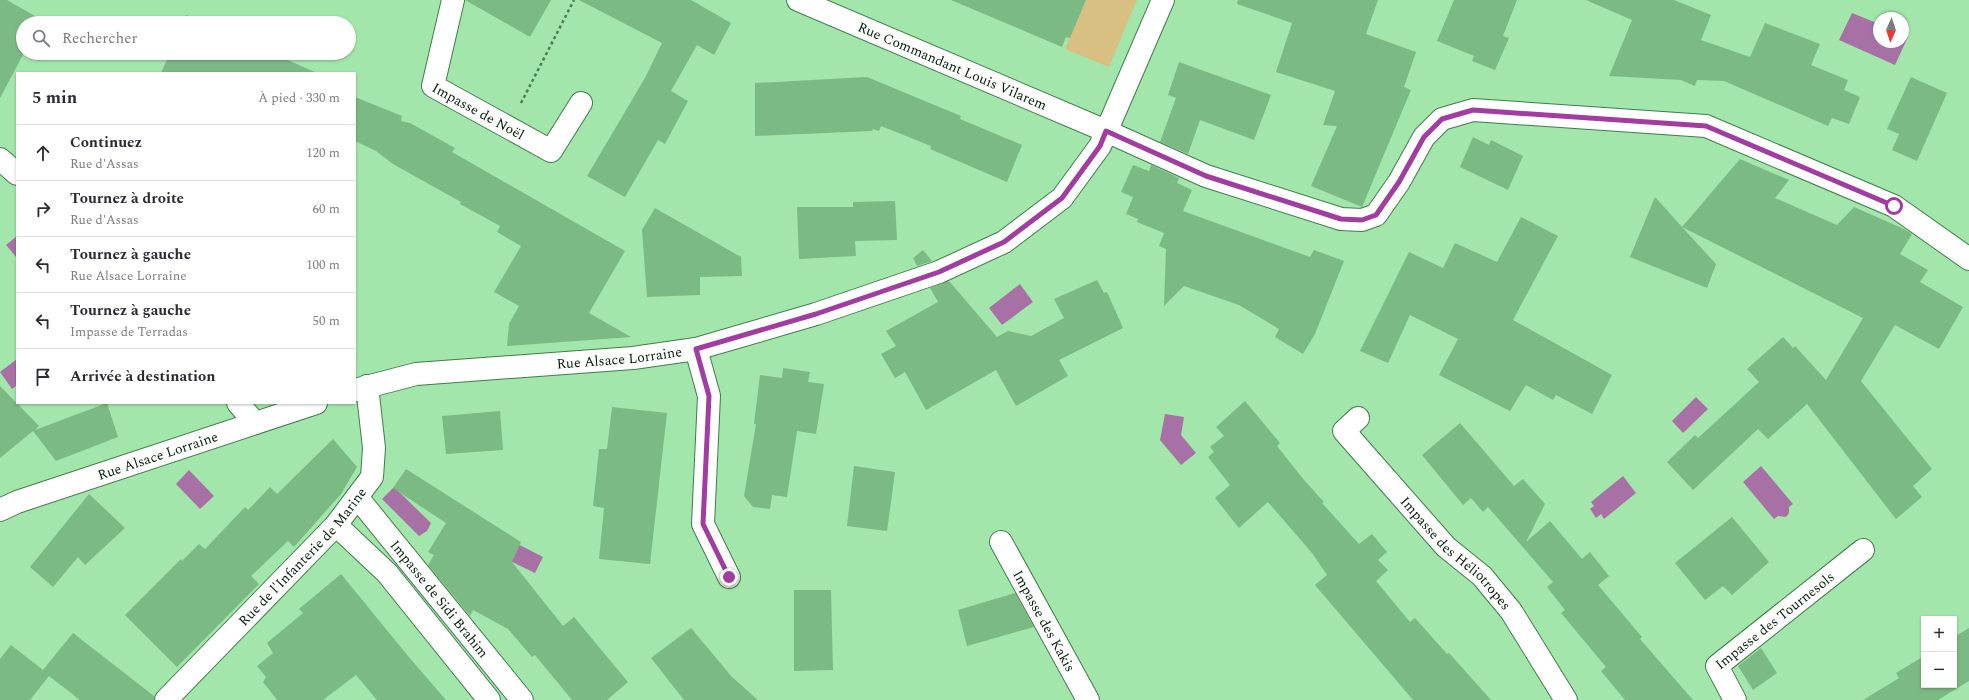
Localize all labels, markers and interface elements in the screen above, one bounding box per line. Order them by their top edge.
north arrow [1873,12,1909,48]
search box [16,16,356,60]
street label: Rue Commandant Louis Vilarem [854,17,1050,116]
icon: search [30,27,52,49]
text: Rechercher [62,27,137,50]
street label: Impasse de Noël [428,77,528,145]
text: 5 min [32,85,77,111]
text: À pied · 330 m [258,88,340,108]
text: Continuez [70,131,142,154]
icon: ahead [32,142,54,164]
text: 120 m [306,143,340,163]
text: Rue d'Assas [70,154,139,174]
text: Tournez à droite [70,187,184,210]
route start [1885,197,1903,215]
icon: right [32,198,54,220]
text: 60 m [313,199,340,219]
text: Rue d'Assas [70,210,139,230]
text: Tournez à gauche [70,243,191,266]
icon: left [32,254,54,276]
text: 100 m [306,255,340,275]
text: Rue Alsace Lorraine [70,266,187,286]
text: Tournez à gauche [70,299,191,322]
icon: left [32,310,54,332]
text: 50 m [313,311,340,331]
text: Impasse de Terradas [70,322,188,342]
street label: Rue Alsace Lorraine [556,341,683,375]
text: Arrivée à destination [70,365,216,388]
icon: arrive [32,366,54,388]
street label: Rue Alsace Lorraine [95,426,221,486]
street label: Rue de l'Infanterie de Marine [233,483,372,631]
street label: Impasse des Héliotropes [1395,492,1516,615]
street label: Impasse de Sidi Brahim [385,535,494,662]
street label: Impasse des Kakis [1007,566,1081,676]
street label: Impasse des Tournesols [1711,567,1839,675]
route end [720,568,738,586]
map controls [1921,616,1957,688]
button: + [1921,616,1957,652]
button: − [1921,652,1957,688]

